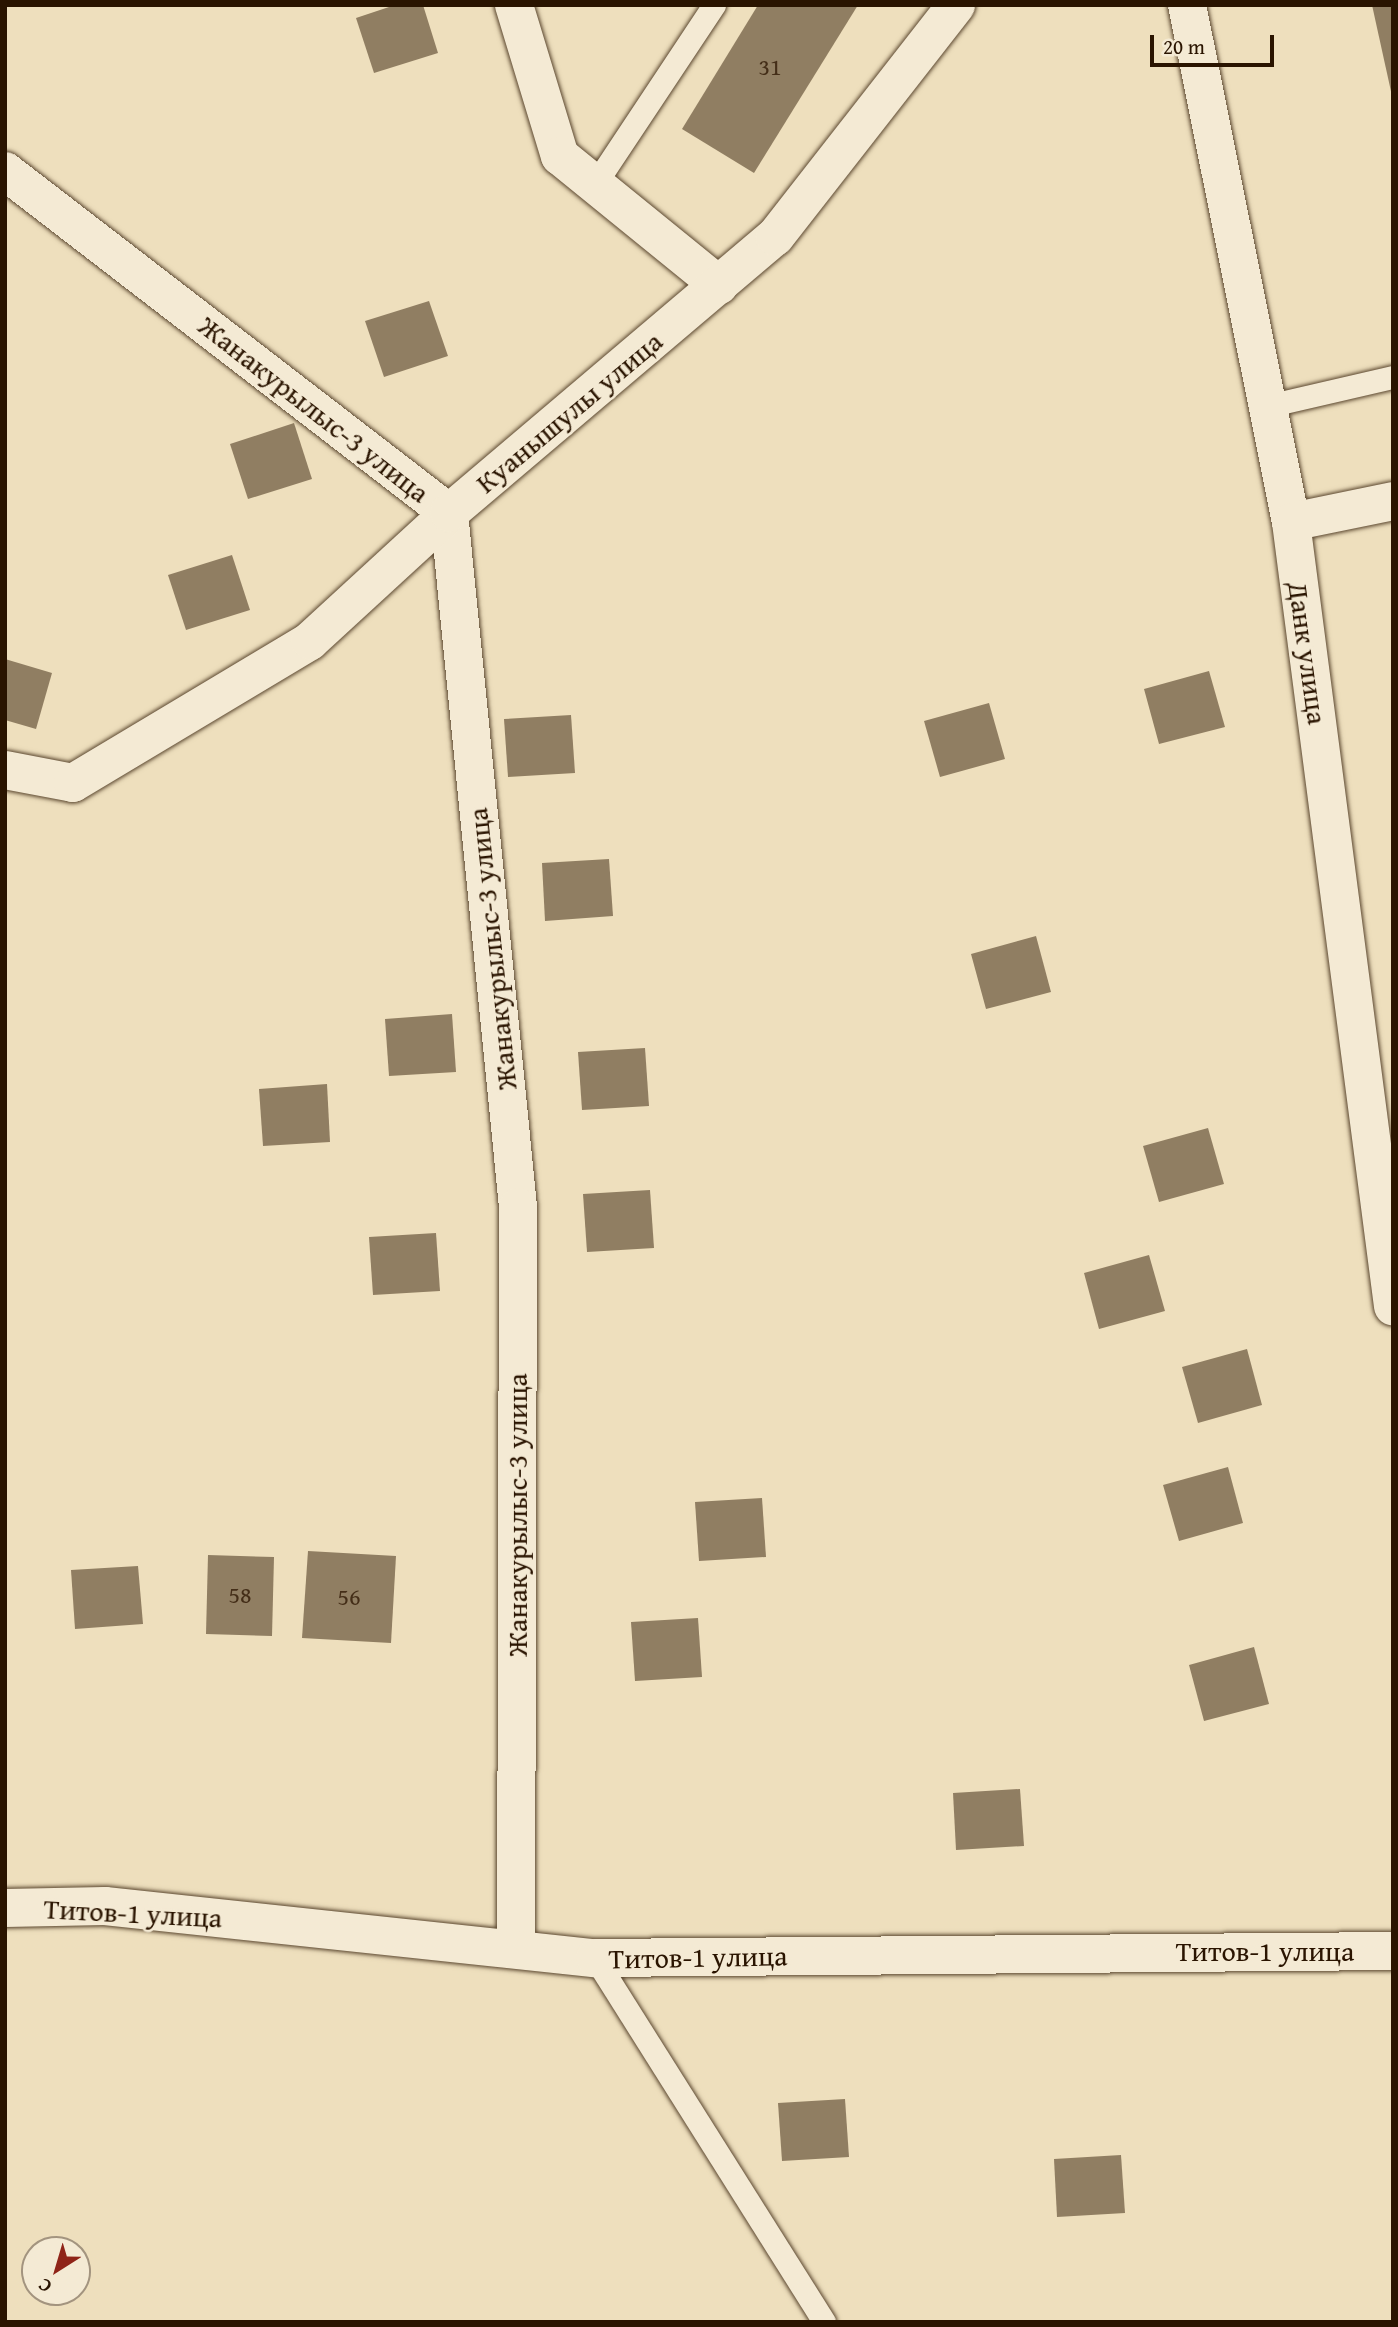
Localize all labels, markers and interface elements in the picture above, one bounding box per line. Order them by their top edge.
scale bar [1153,21,1277,65]
text: 20 m [1163,31,1205,62]
house number: 31 [758,53,782,81]
street label: Жанакурылыс-3 улица [192,308,436,510]
street label: Куанышулы улица [469,324,669,500]
street label: Данк улица [1281,579,1335,727]
street label: Жанакурылыс-3 улица [460,806,524,1092]
street label: Жанакурылыс-3 улица [500,1373,534,1657]
house number: 58 [228,1581,252,1609]
house number: 56 [337,1583,361,1611]
street label: Титов-1 улица [43,1892,223,1934]
street label: Титов-1 улица [1176,1934,1354,1968]
street label: Титов-1 улица [608,1939,788,1975]
north arrow [21,2236,91,2306]
text: С [32,2272,57,2301]

